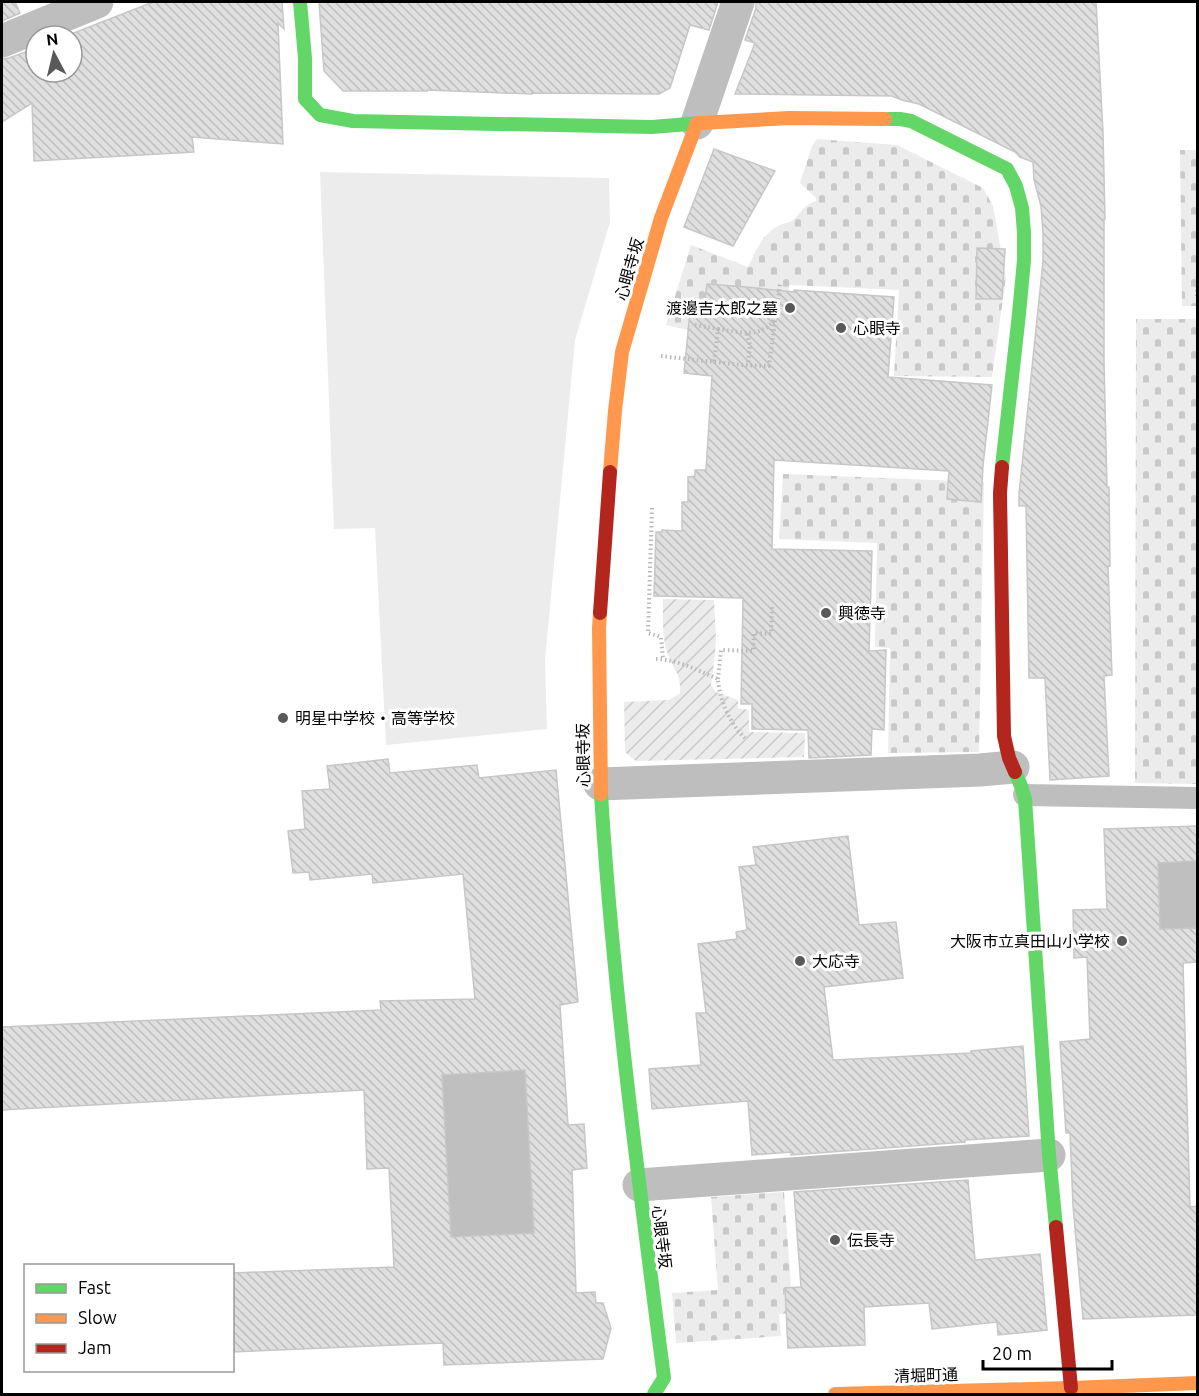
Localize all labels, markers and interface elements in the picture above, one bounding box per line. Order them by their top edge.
north arrow [24,24,84,84]
text: N [45,29,59,49]
street label: 心眼寺坂 [612,236,646,302]
place label: 渡邊吉太郎之墓 [666,299,778,317]
marker: 渡邊吉太郎之墓 [783,301,797,315]
place label: 心眼寺 [853,319,901,337]
marker: 心眼寺 [834,321,848,335]
place label: 興徳寺 [838,604,886,622]
marker: 興徳寺 [819,606,833,620]
place label: 明星中学校・高等学校 [295,709,455,727]
marker: 明星中学校・高等学校 [276,711,290,725]
street label: 心眼寺坂 [573,723,593,787]
place label: 大阪市立真田山小学校 [950,932,1110,950]
marker: 大阪市立真田山小学校 [1115,934,1129,948]
place label: 大応寺 [812,952,860,970]
marker: 大応寺 [793,954,807,968]
street label: 心眼寺坂 [649,1204,675,1270]
place label: 伝長寺 [847,1231,895,1249]
marker: 伝長寺 [828,1233,842,1247]
legend [24,1264,234,1372]
text: Fast [78,1277,111,1297]
text: Slow [78,1307,117,1327]
scale bar [983,1333,1112,1371]
text: Jam [78,1337,112,1357]
text: 20 m [992,1343,1032,1363]
street label: 清堀町通 [894,1365,958,1385]

